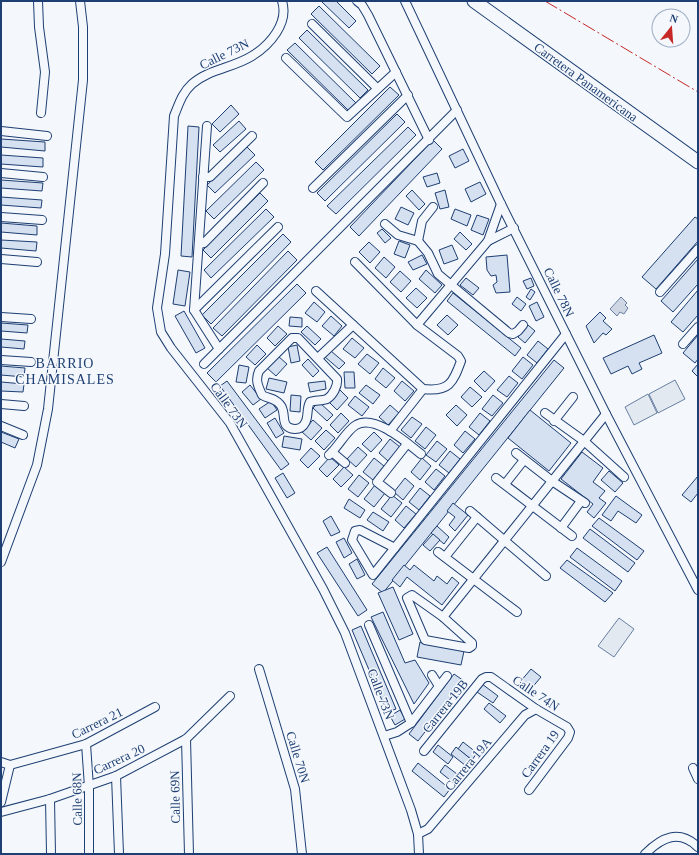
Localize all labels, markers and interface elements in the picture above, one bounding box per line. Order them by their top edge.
north arrow [651,8,691,48]
text: N [668,12,680,25]
street label: Calle 73N [197,35,252,72]
street label: Carretera Panamericana [531,39,641,125]
street label: Calle 78N [541,265,578,320]
district label: BARRIO CHAMISALES [15,356,115,387]
street label: Calle 73N [207,379,251,431]
street label: Calle 73N [364,667,398,722]
street label: Calle 74N [510,672,563,714]
street label: Carrera 19B [419,676,471,736]
street label: Carrera 21 [69,704,125,742]
street label: Carrera 19 [518,727,562,781]
street label: Calle 70N [283,729,313,785]
street label: Carrera 19A [441,734,495,794]
street label: Carrera 20 [91,741,147,777]
street label: Calle 69N [167,770,183,824]
street label: Calle 68N [69,772,85,826]

